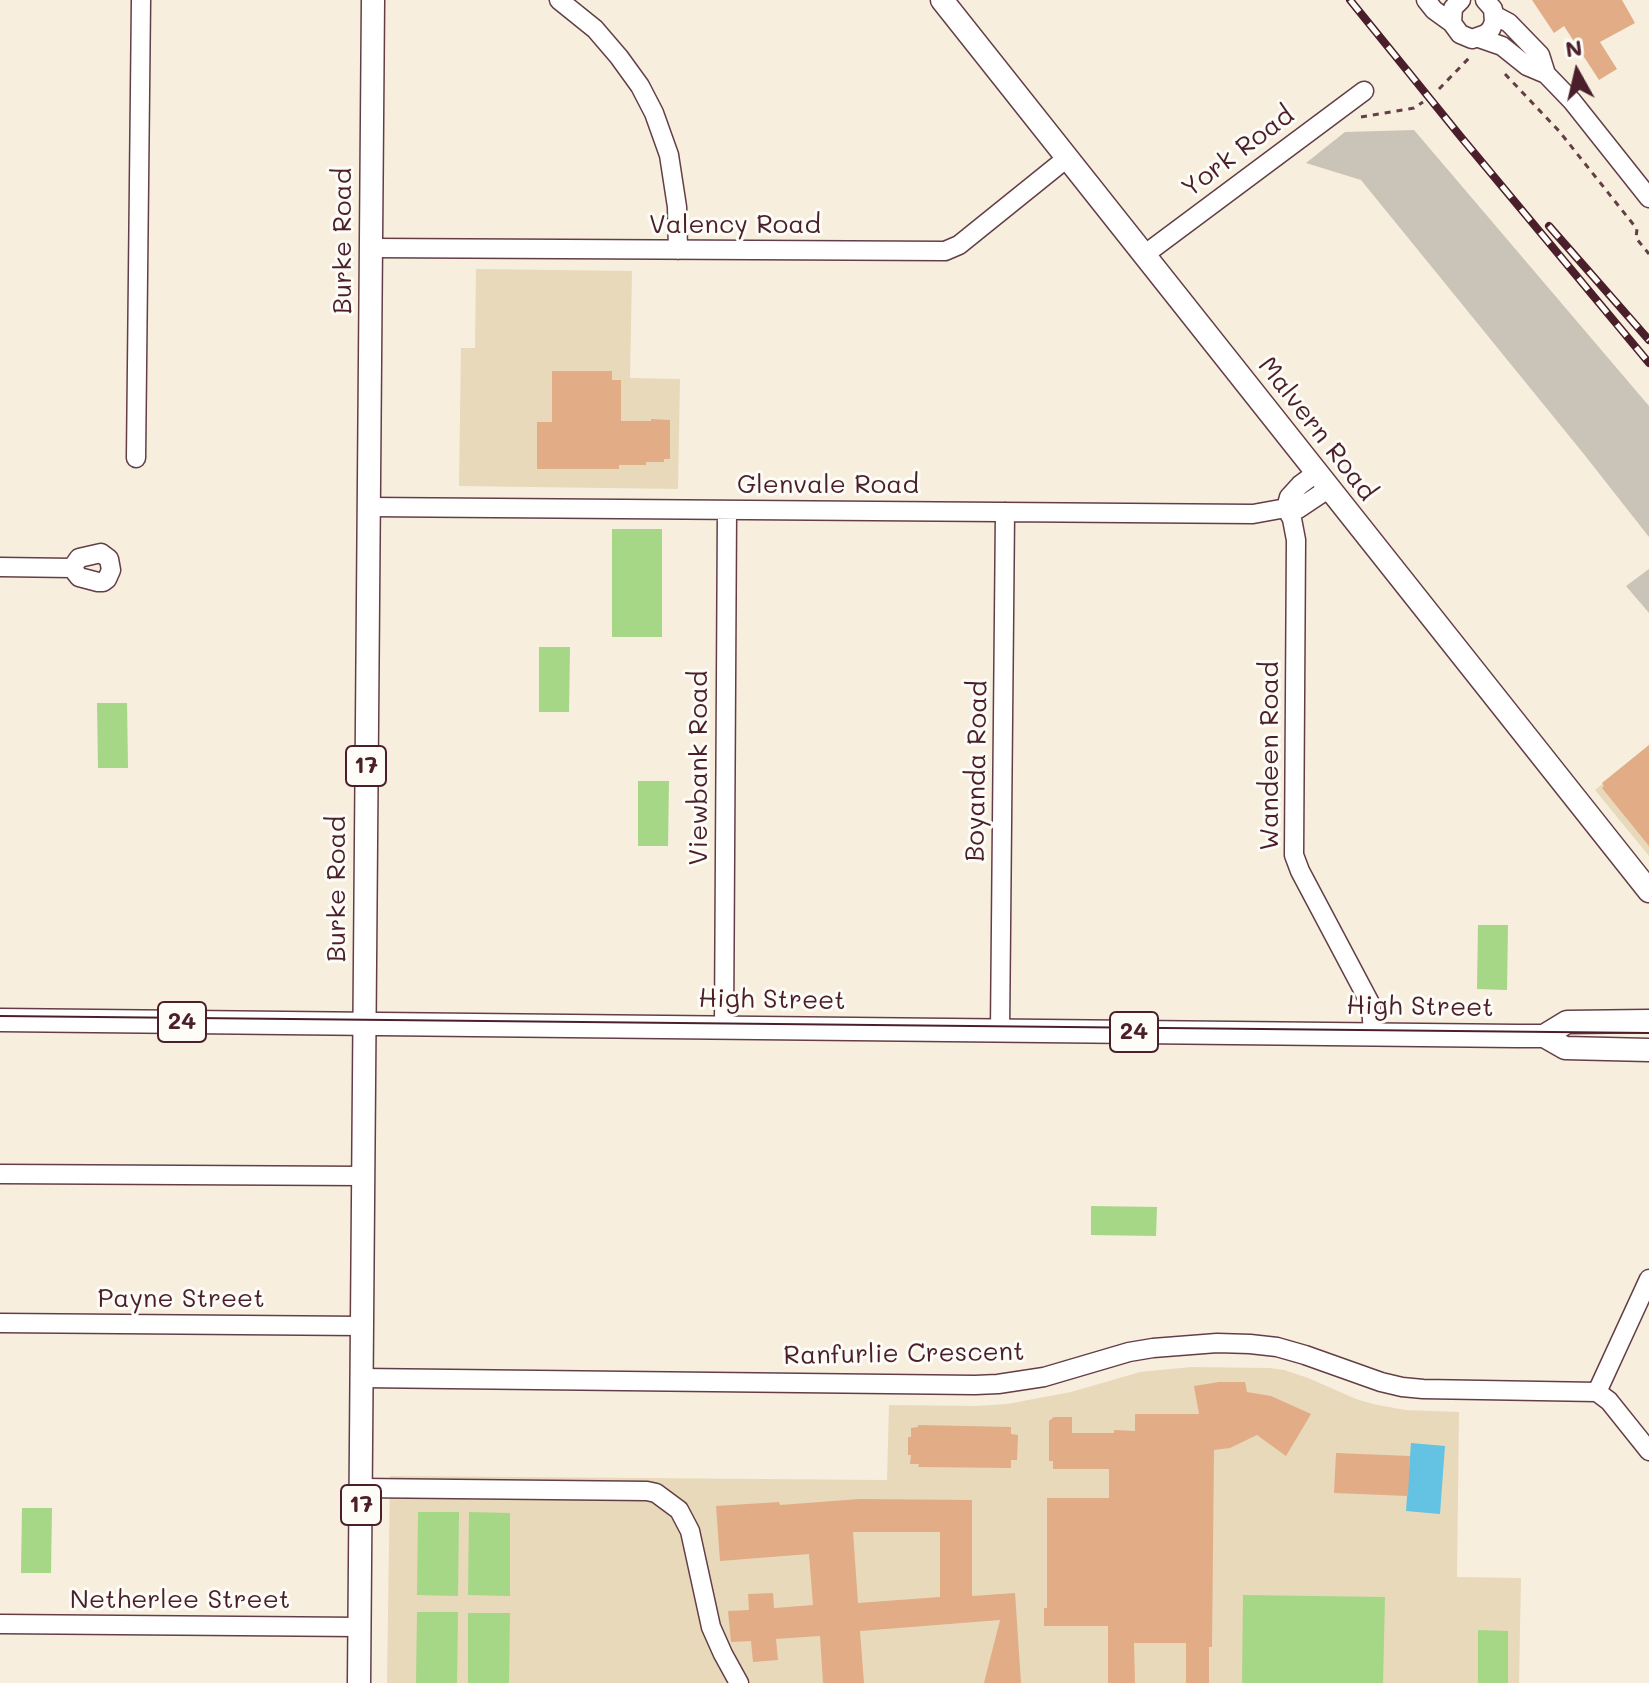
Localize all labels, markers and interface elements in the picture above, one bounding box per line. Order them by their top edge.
north arrow [1537,32,1617,112]
text: N [1563,32,1584,63]
street label: York Road [1176,100,1300,204]
street label: Burke Road [327,168,359,314]
street label: Valency Road [649,209,821,241]
street label: Malvern Road [1251,351,1383,507]
street label: Glenvale Road [737,469,919,501]
street label: Wandeen Road [1254,661,1286,851]
street label: Viewbank Road [683,671,715,865]
street label: Boyanda Road [960,680,994,862]
road number: 17 [346,746,386,786]
street label: Burke Road [321,816,353,962]
street label: High Street [698,983,846,1017]
street label: High Street [1346,990,1494,1024]
road number: 24 [158,1002,206,1042]
road number: 24 [1110,1012,1158,1052]
street label: Payne Street [97,1283,265,1315]
street label: Ranfurlie Crescent [783,1336,1025,1372]
road number: 17 [341,1485,381,1525]
street label: Netherlee Street [70,1584,290,1616]

